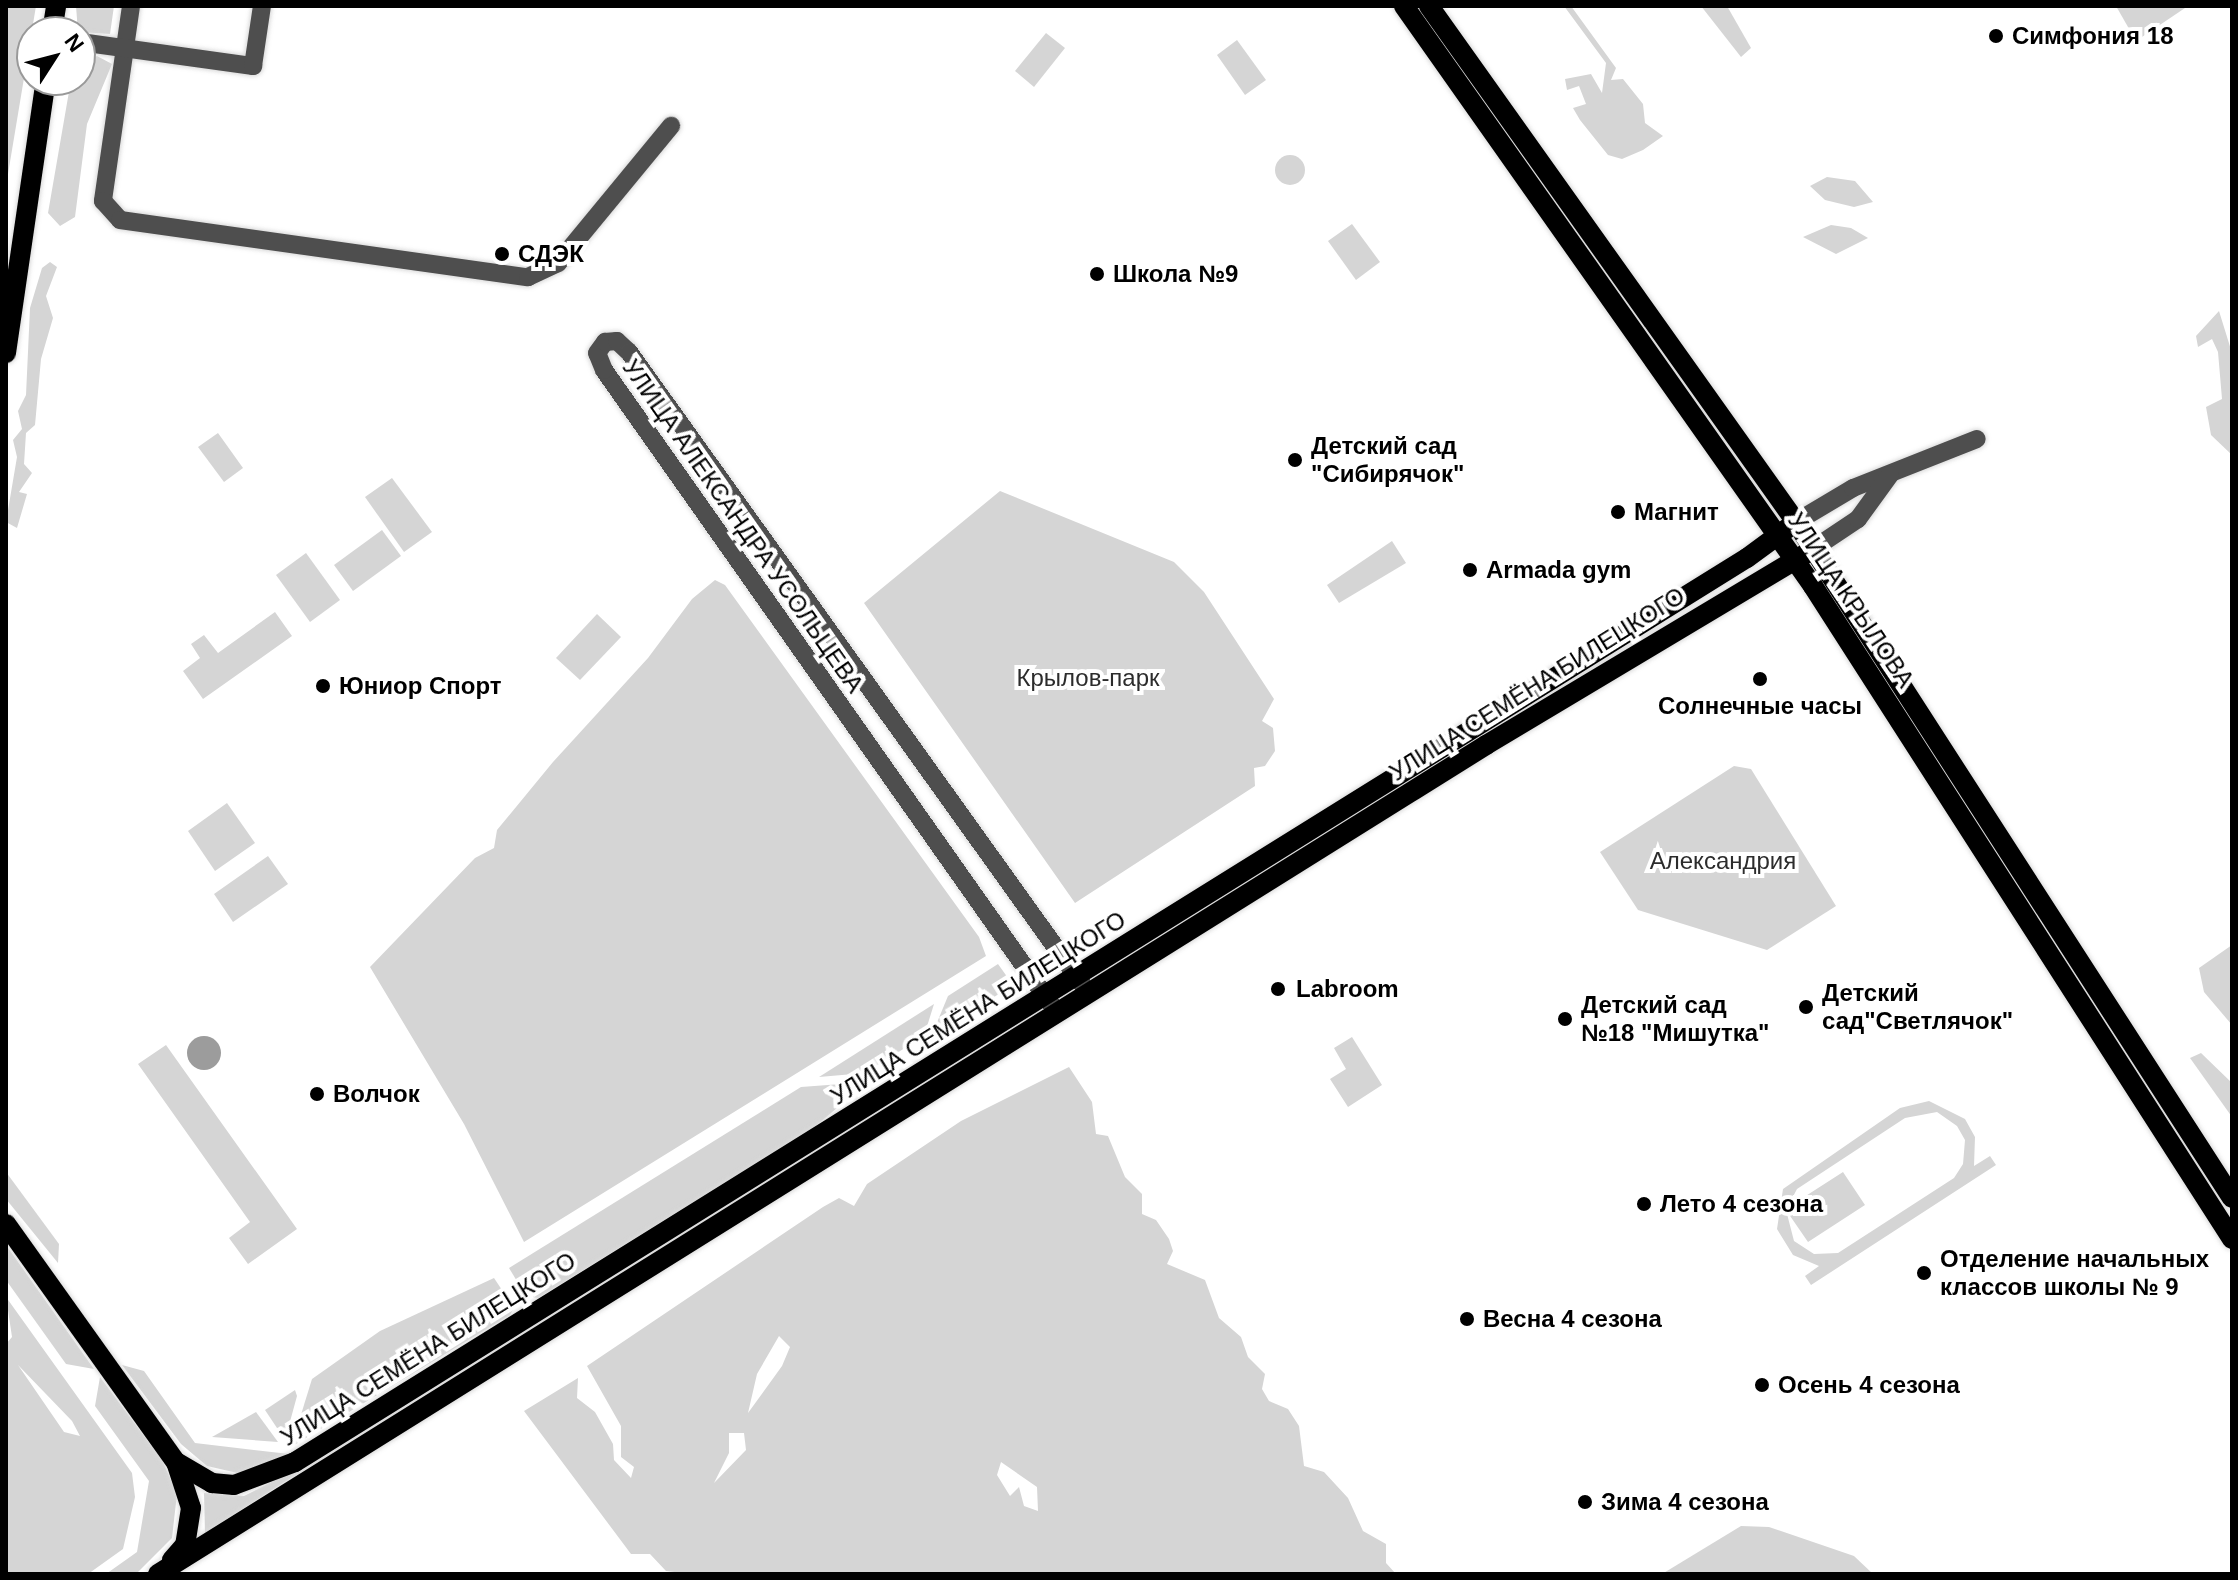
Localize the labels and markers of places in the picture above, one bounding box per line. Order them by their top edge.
place label: Симфония 18 [2012,22,2173,50]
marker: Симфония 18 [1987,27,2005,45]
place label: СДЭК [518,240,584,268]
marker: СДЭК [493,245,511,263]
place label: Школа №9 [1113,260,1238,288]
marker: Школа №9 [1088,265,1106,283]
place label: Детский сад "Сибирячок" [1311,432,1464,488]
marker: Детский сад "Сибирячок" [1286,451,1304,469]
place label: Магнит [1634,498,1719,526]
marker: Магнит [1609,503,1627,521]
place label: Armada gym [1486,556,1631,584]
marker: Armada gym [1461,561,1479,579]
marker: Солнечные часы [1751,670,1769,688]
place label: Юниор Спорт [339,672,502,700]
marker: Юниор Спорт [314,677,332,695]
place label: Солнечные часы [1658,692,1862,720]
place label: Labroom [1296,975,1399,1003]
marker: Labroom [1267,978,1289,1000]
place label: Детский сад"Светлячок" [1822,979,2013,1035]
place label: Детский сад №18 "Мишутка" [1581,991,1769,1047]
marker: Детский сад"Светлячок" [1797,998,1815,1016]
marker: Детский сад №18 "Мишутка" [1556,1010,1574,1028]
place label: Волчок [333,1080,420,1108]
marker: Волчок [308,1085,326,1103]
place label: Лето 4 сезона [1660,1190,1823,1218]
marker: Лето 4 сезона [1635,1195,1653,1213]
place label: Отделение начальных классов школы № 9 [1940,1245,2209,1301]
marker: Отделение начальных классов школы № 9 [1915,1264,1933,1282]
place label: Весна 4 сезона [1483,1305,1662,1333]
marker: Весна 4 сезона [1458,1310,1476,1328]
place label: Осень 4 сезона [1778,1371,1960,1399]
marker: Осень 4 сезона [1753,1376,1771,1394]
place label: Зима 4 сезона [1601,1488,1769,1516]
marker: Зима 4 сезона [1576,1493,1594,1511]

